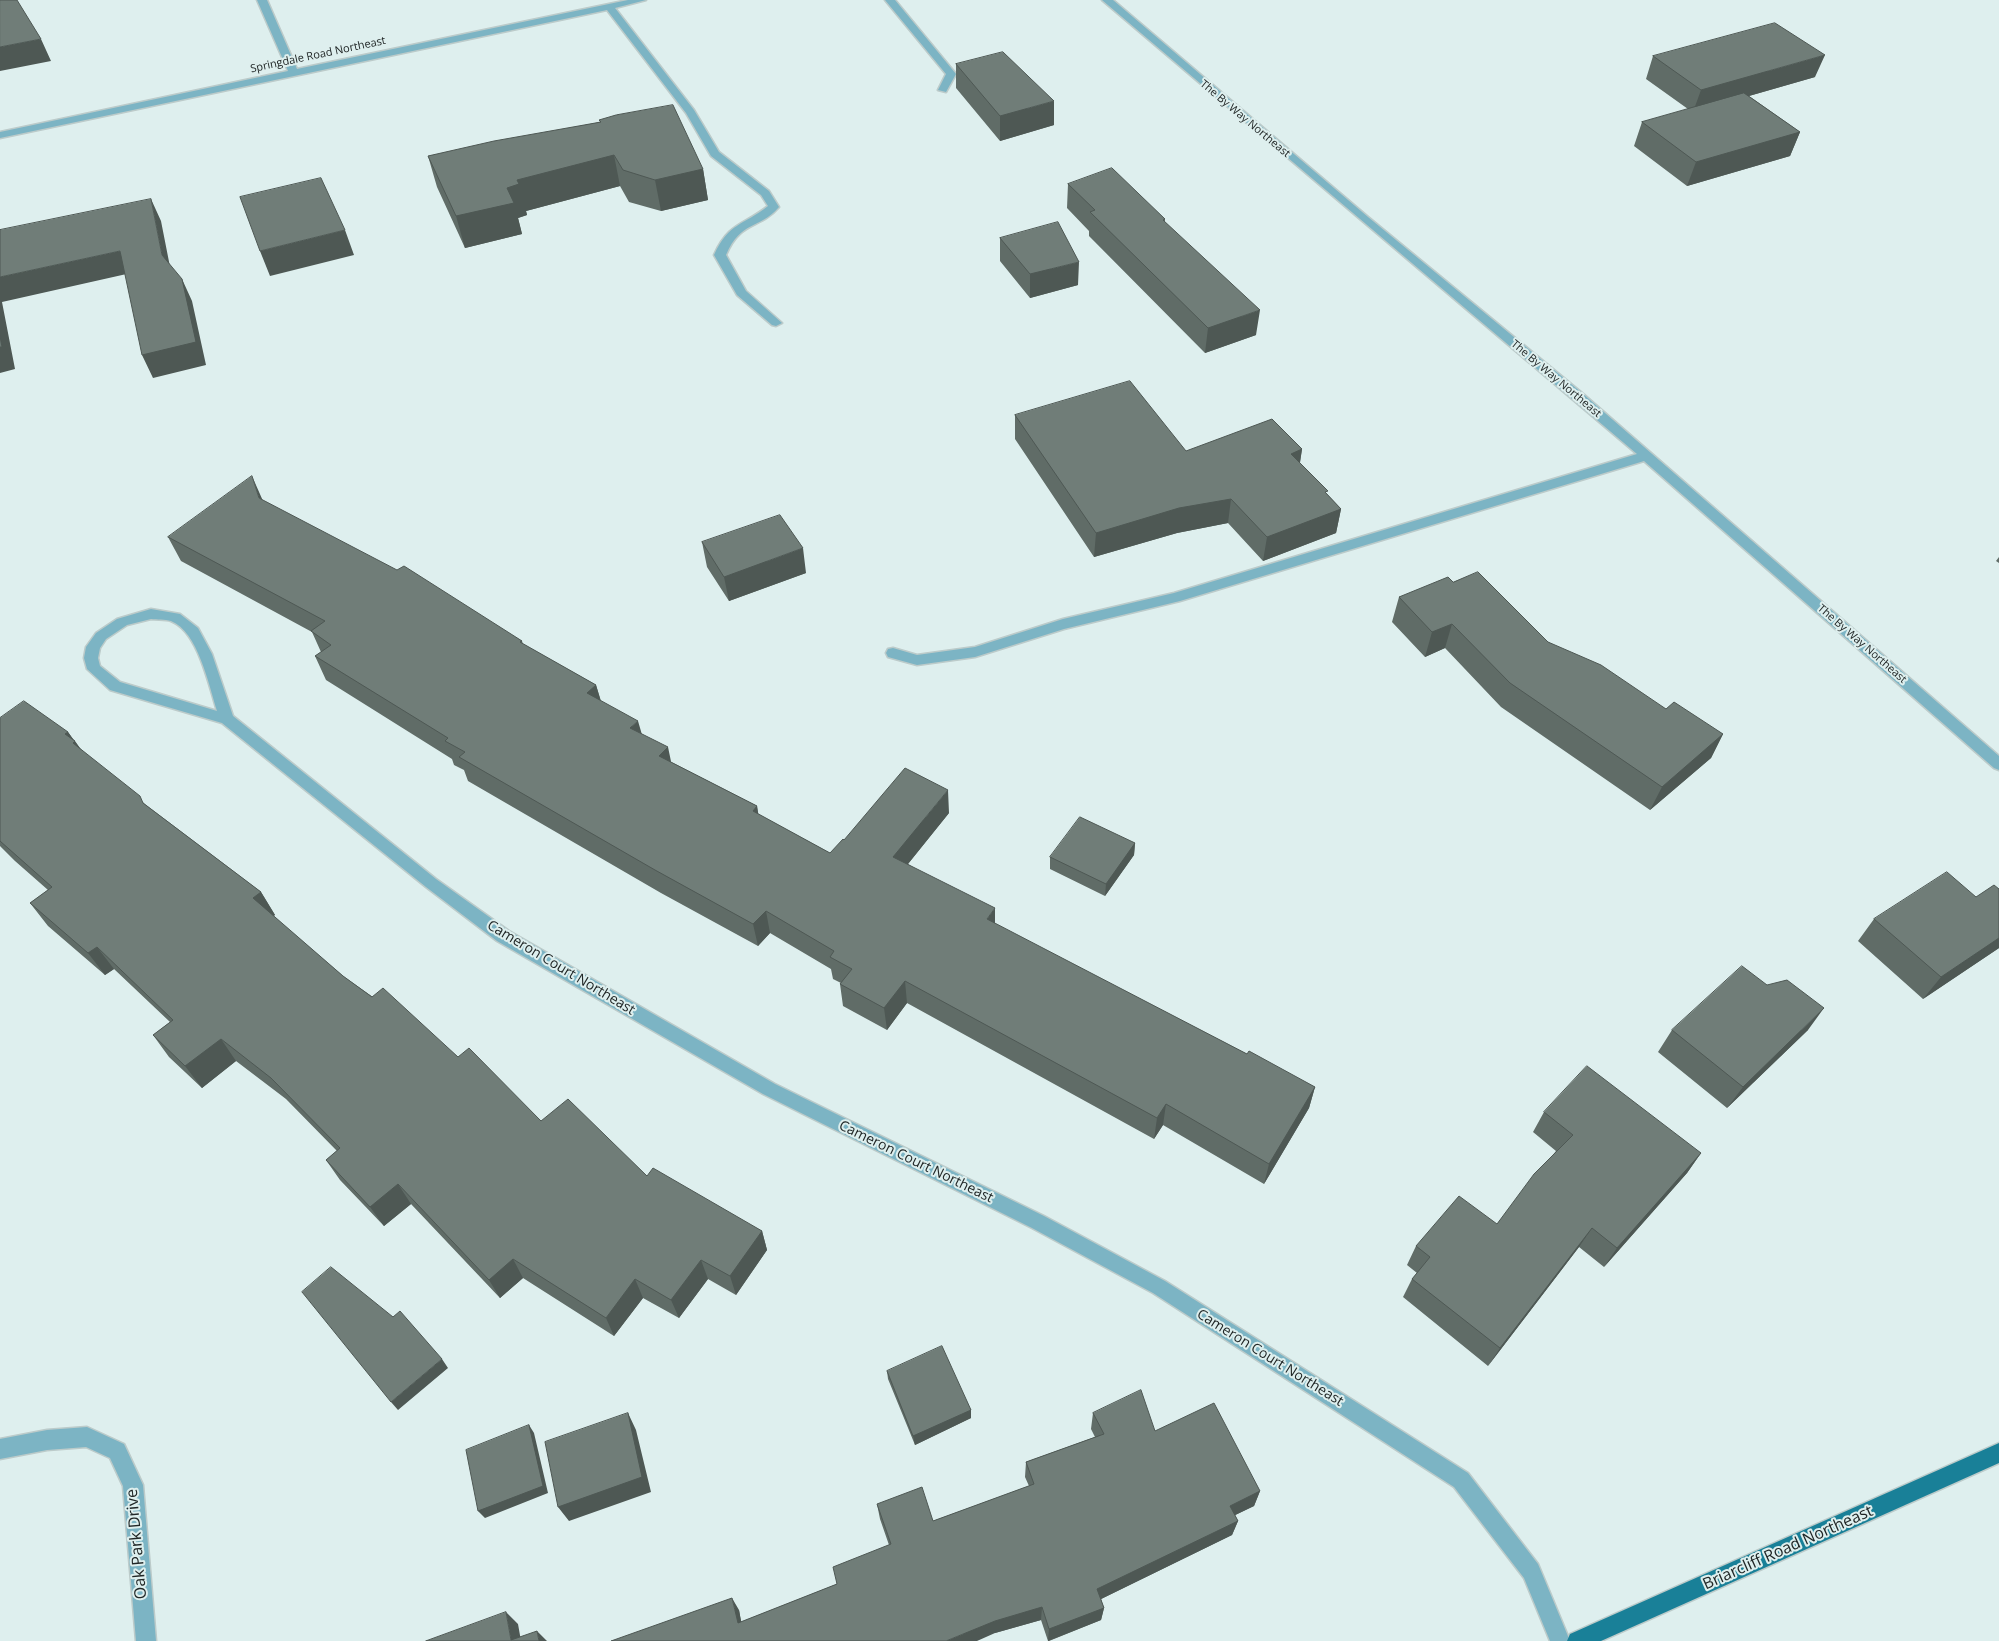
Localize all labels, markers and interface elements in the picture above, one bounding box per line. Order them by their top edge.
street label: Springdale Road Northeast [249,34,387,76]
street label: The By Way Northeast [1197,77,1293,161]
street label: The By Way Northeast [1508,337,1604,421]
street label: The By Way Northeast [1815,602,1909,686]
street label: Cameron Court Northeast [484,917,638,1019]
street label: Cameron Court Northeast [836,1117,996,1207]
street label: Cameron Court Northeast [1194,1306,1346,1410]
street label: Oak Park Drive [123,1488,151,1600]
street label: Briarcliff Road Northeast [1700,1502,1876,1594]

